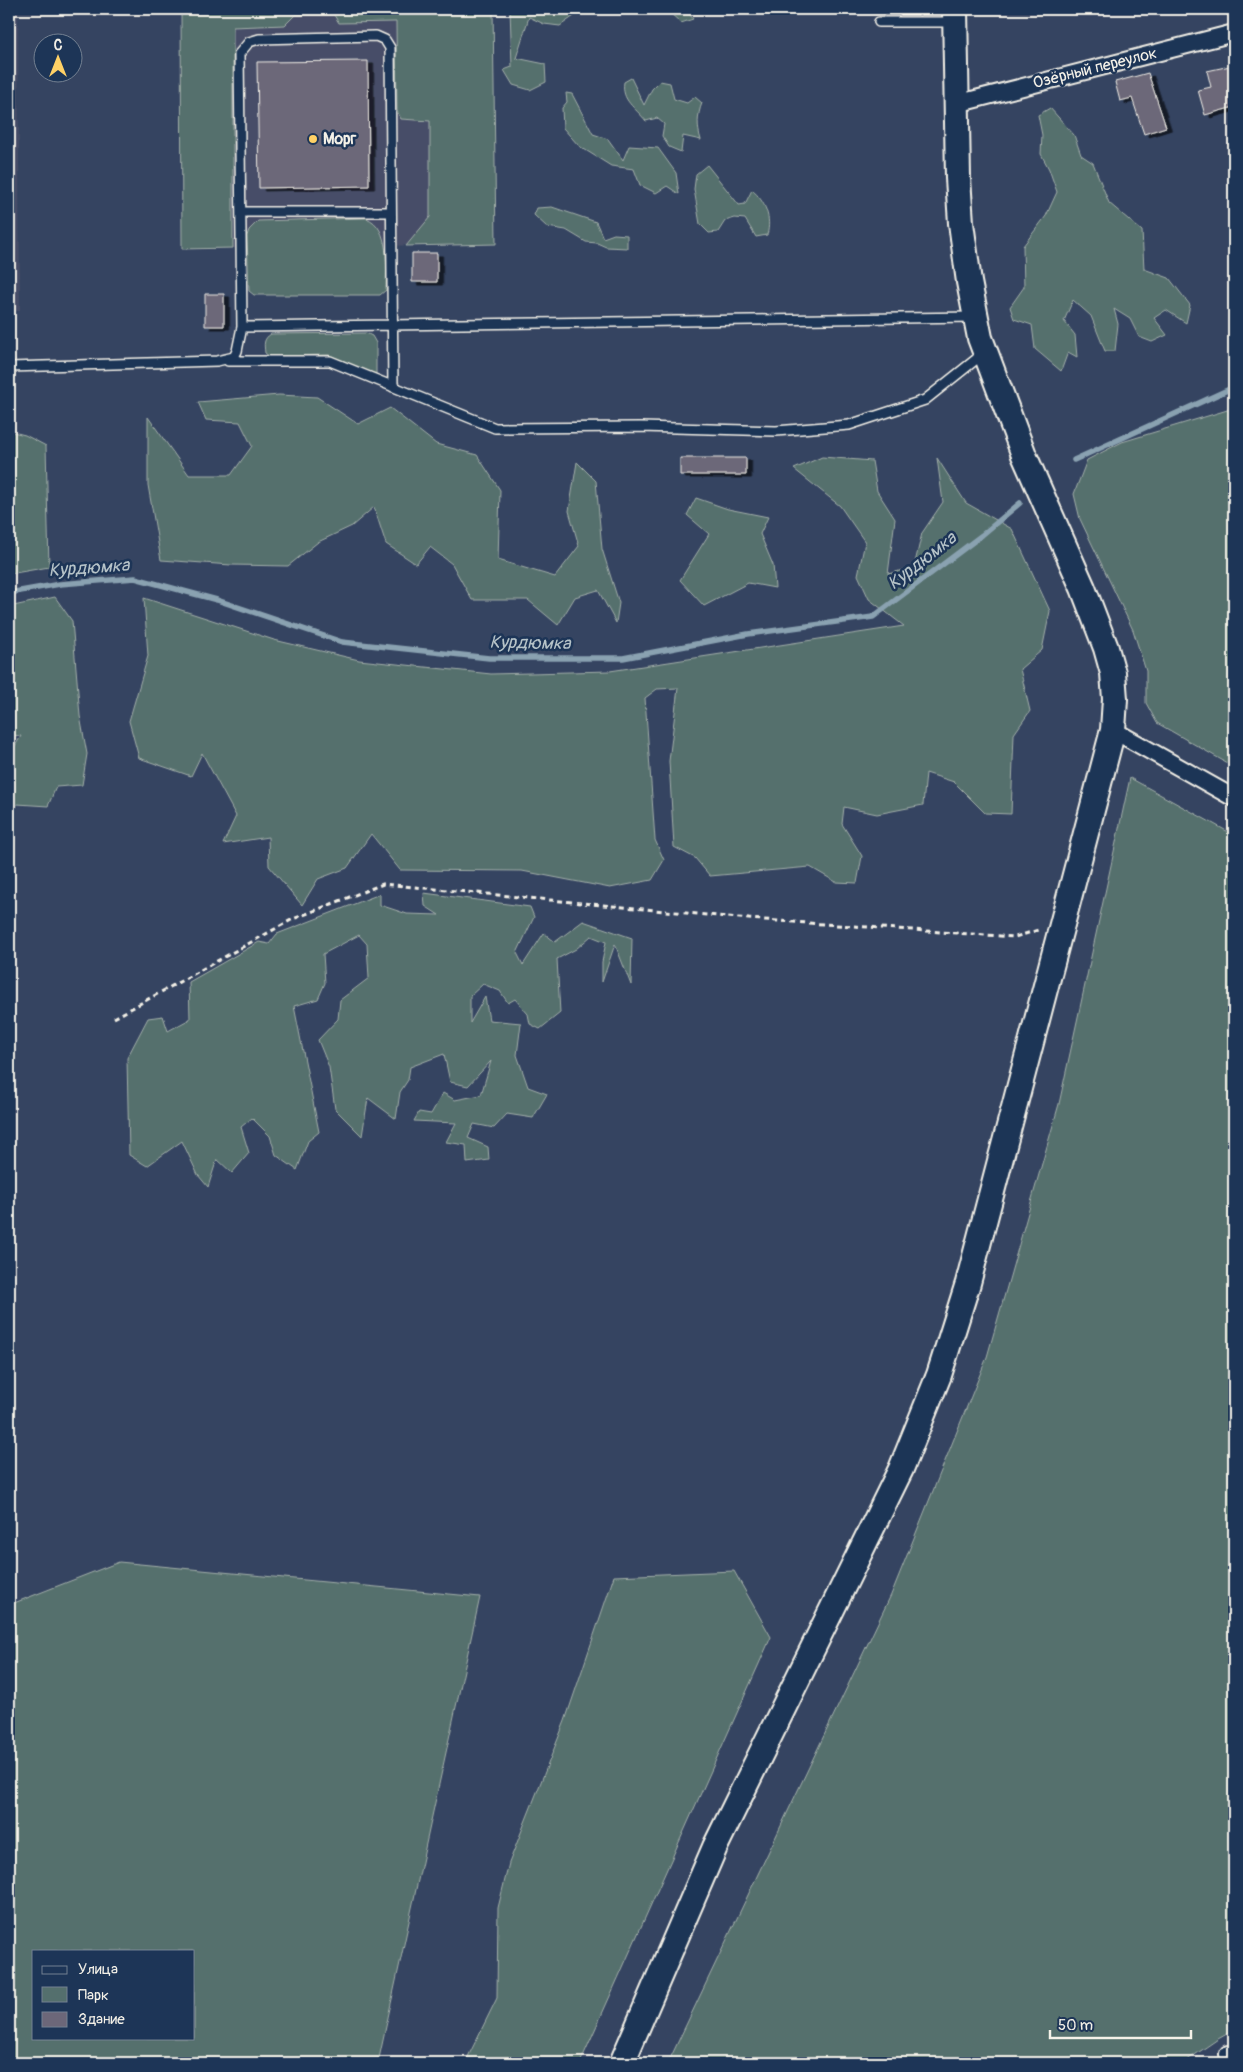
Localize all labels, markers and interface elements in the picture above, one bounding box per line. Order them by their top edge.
north arrow [32,32,82,82]
text: С [54,37,63,54]
street label: Озёрный переулок [1031,43,1159,93]
place label: Морг [323,129,357,149]
marker: Морг [307,133,319,145]
water label: Курдюмка [883,526,962,595]
water label: Курдюмка [48,554,132,582]
water label: Курдюмка [489,631,572,655]
legend [32,1950,195,2040]
text: Улица [78,1960,118,1979]
text: Парк [78,1986,109,2005]
scale bar [1050,2007,1192,2039]
text: Здание [78,2010,125,2029]
text: 50 m [1058,2016,1093,2035]

